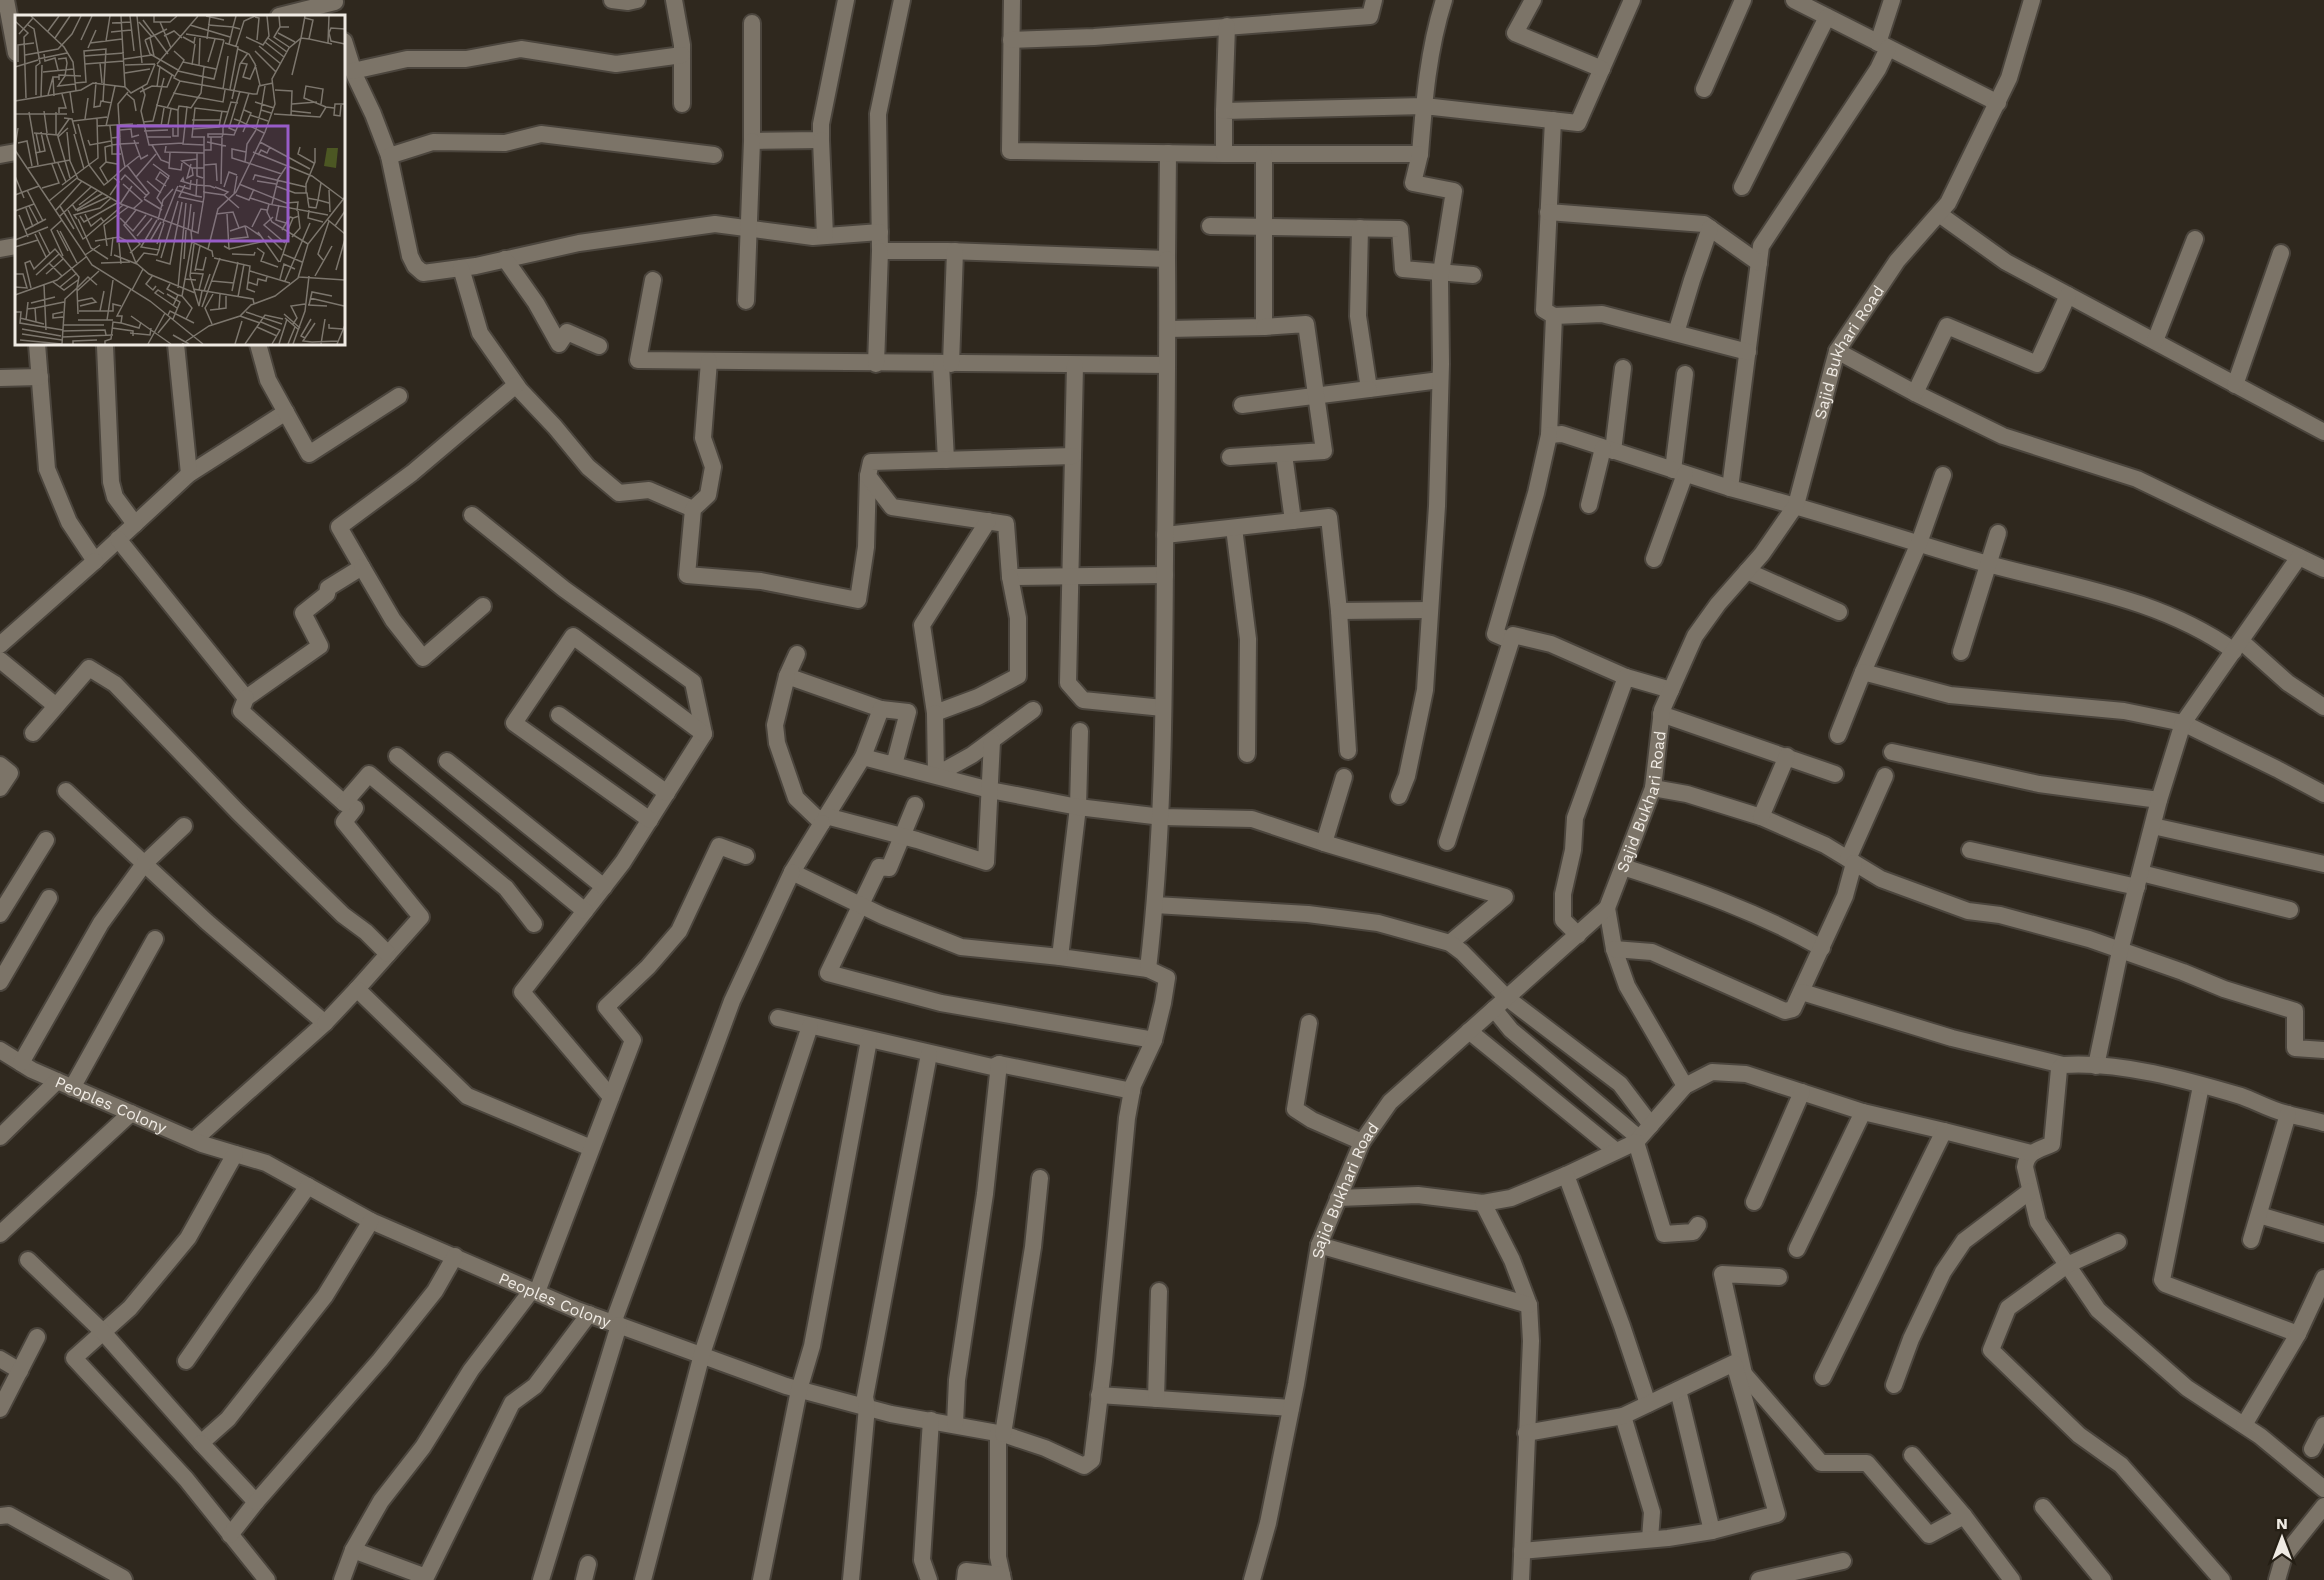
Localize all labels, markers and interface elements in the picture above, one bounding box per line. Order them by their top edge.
inset map [15,15,345,345]
street label: Sajid Bukhari Road [1810,282,1888,421]
street label: Sajid Bukhari Road [1613,730,1670,875]
street label: Peoples Colony [52,1072,170,1138]
street label: Sajid Bukhari Road [1308,1119,1383,1260]
street label: Peoples Colony [496,1268,614,1332]
north arrow [2252,1508,2312,1568]
text: N [2276,1514,2288,1533]

